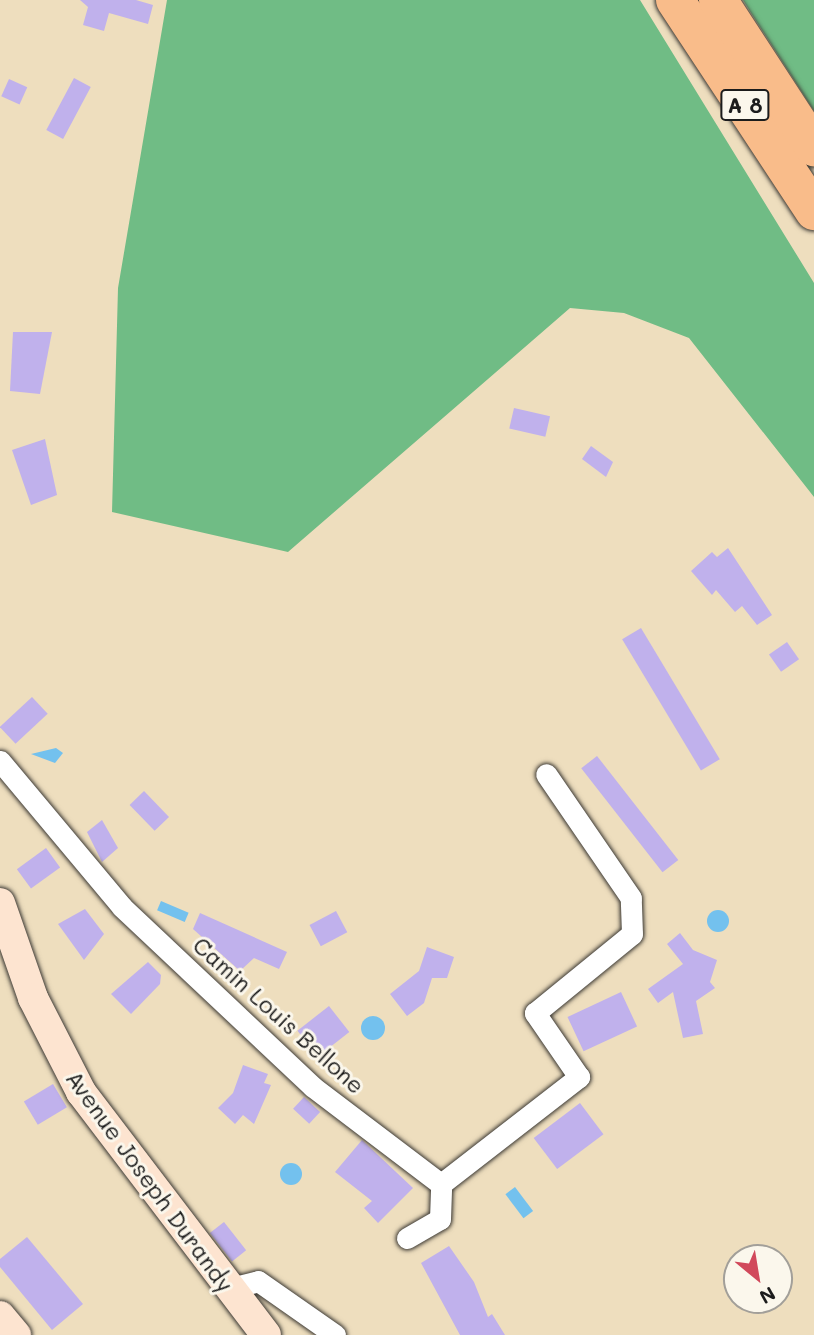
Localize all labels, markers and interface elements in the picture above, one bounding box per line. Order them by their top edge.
road number: A 8 [719,88,771,122]
street label: Camin Louis Bellone [188,931,370,1099]
street label: Avenue Joseph Durandy [60,1065,240,1297]
north arrow [723,1244,793,1314]
text: N [755,1281,780,1310]

